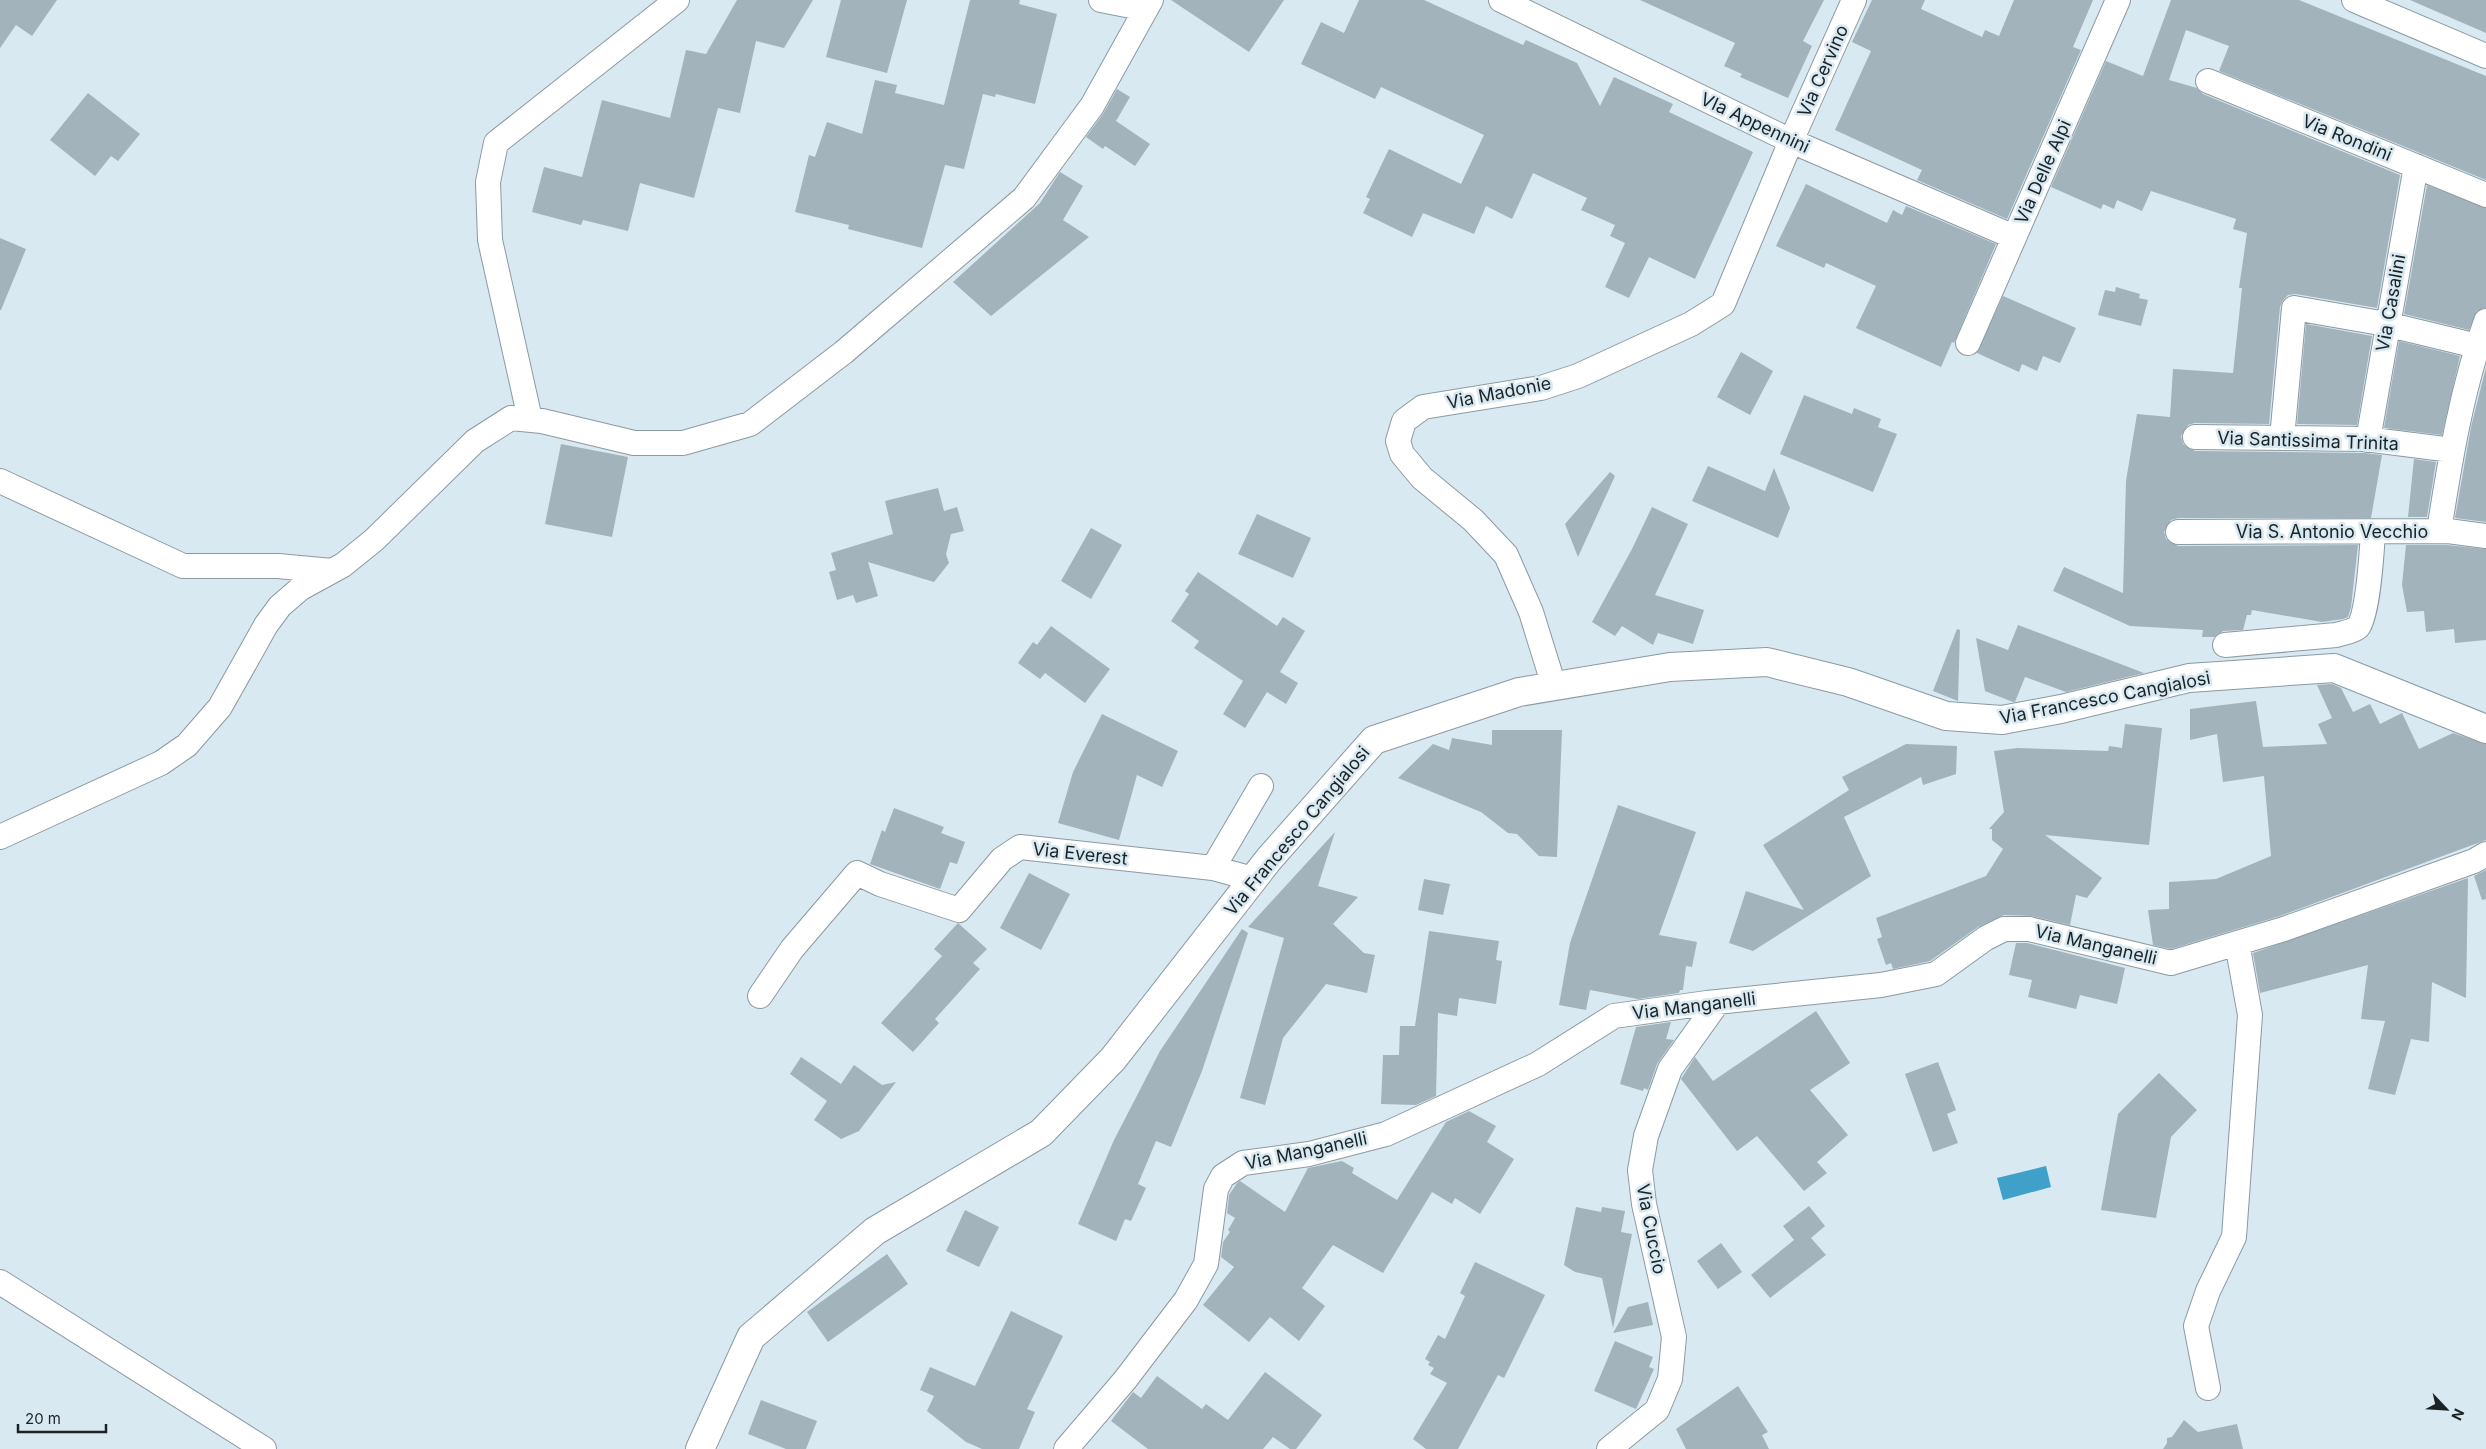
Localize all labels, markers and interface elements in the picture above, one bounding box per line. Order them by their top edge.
street label: Via Cervino [1793,22,1852,120]
street label: VIa Appennini [1697,88,1813,157]
street label: Via Rondini [2299,110,2395,165]
street label: Via Delle Alpi [2010,116,2075,227]
street label: Via Casalini [2372,253,2409,353]
street label: Via Madonie [1445,372,1553,413]
street label: Via Santissima Trinita [2217,427,2399,454]
street label: Via S. Antonio Vecchio [2236,521,2428,542]
street label: Via Francesco Cangialosi [1998,667,2212,728]
street label: Via Francesco Cangialosi [1220,742,1374,920]
street label: Via Everest [1032,838,1129,869]
street label: Via Manganelli [2033,920,2159,969]
street label: Via Manganelli [1631,988,1757,1024]
street label: Via Manganelli [1243,1127,1369,1174]
street label: Via Cuccio [1632,1182,1671,1276]
north arrow [2421,1384,2471,1434]
scale bar [18,1402,105,1434]
text: N [2448,1406,2468,1423]
text: 20 m [25,1409,61,1428]

